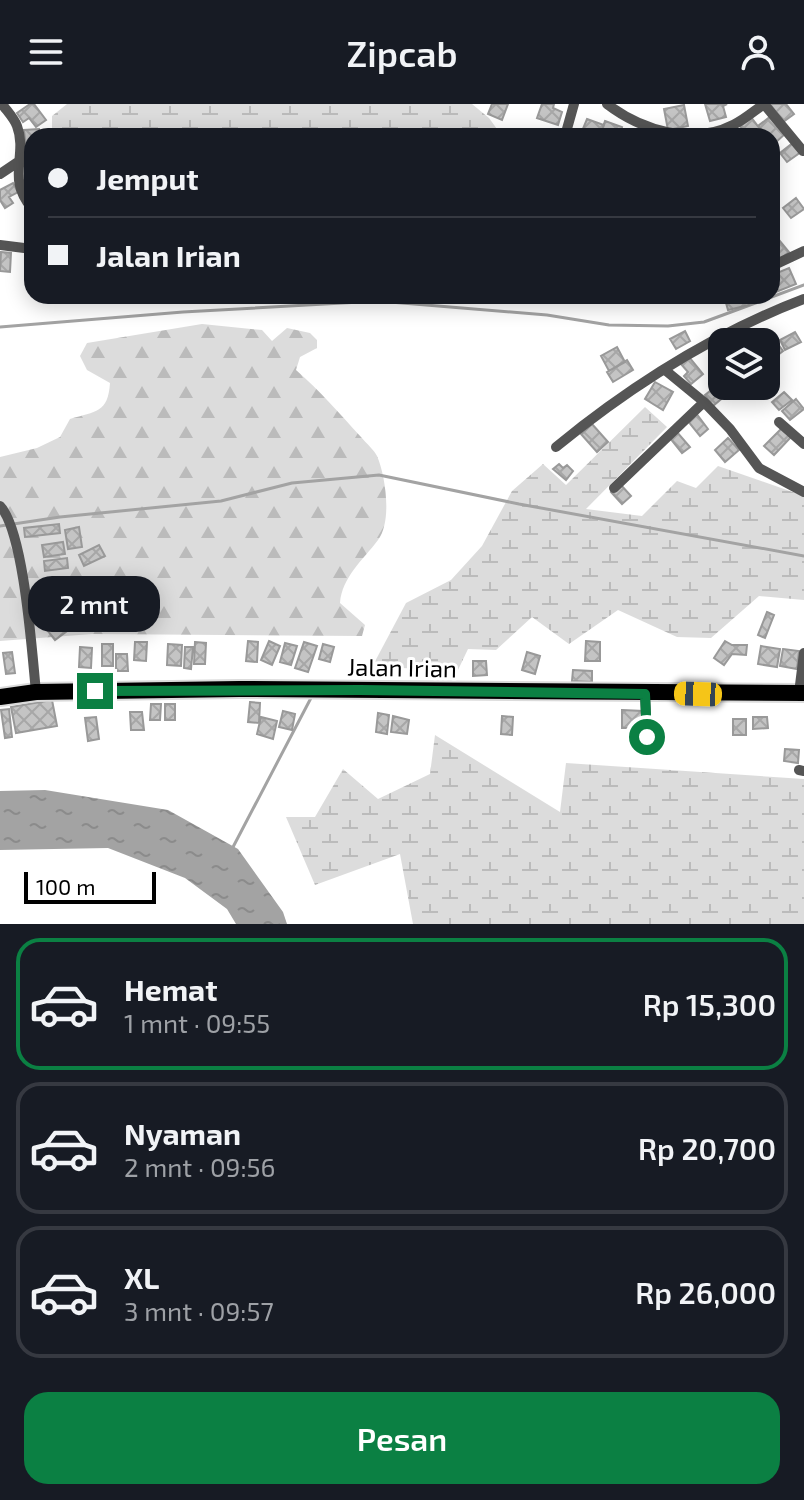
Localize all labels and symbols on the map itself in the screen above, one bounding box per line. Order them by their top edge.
callout: 2 mnt [29,575,161,631]
street label: Jalan Irian [347,652,457,682]
route end [77,673,113,709]
car [674,681,722,707]
route start [629,719,665,755]
scale bar [24,868,156,904]

